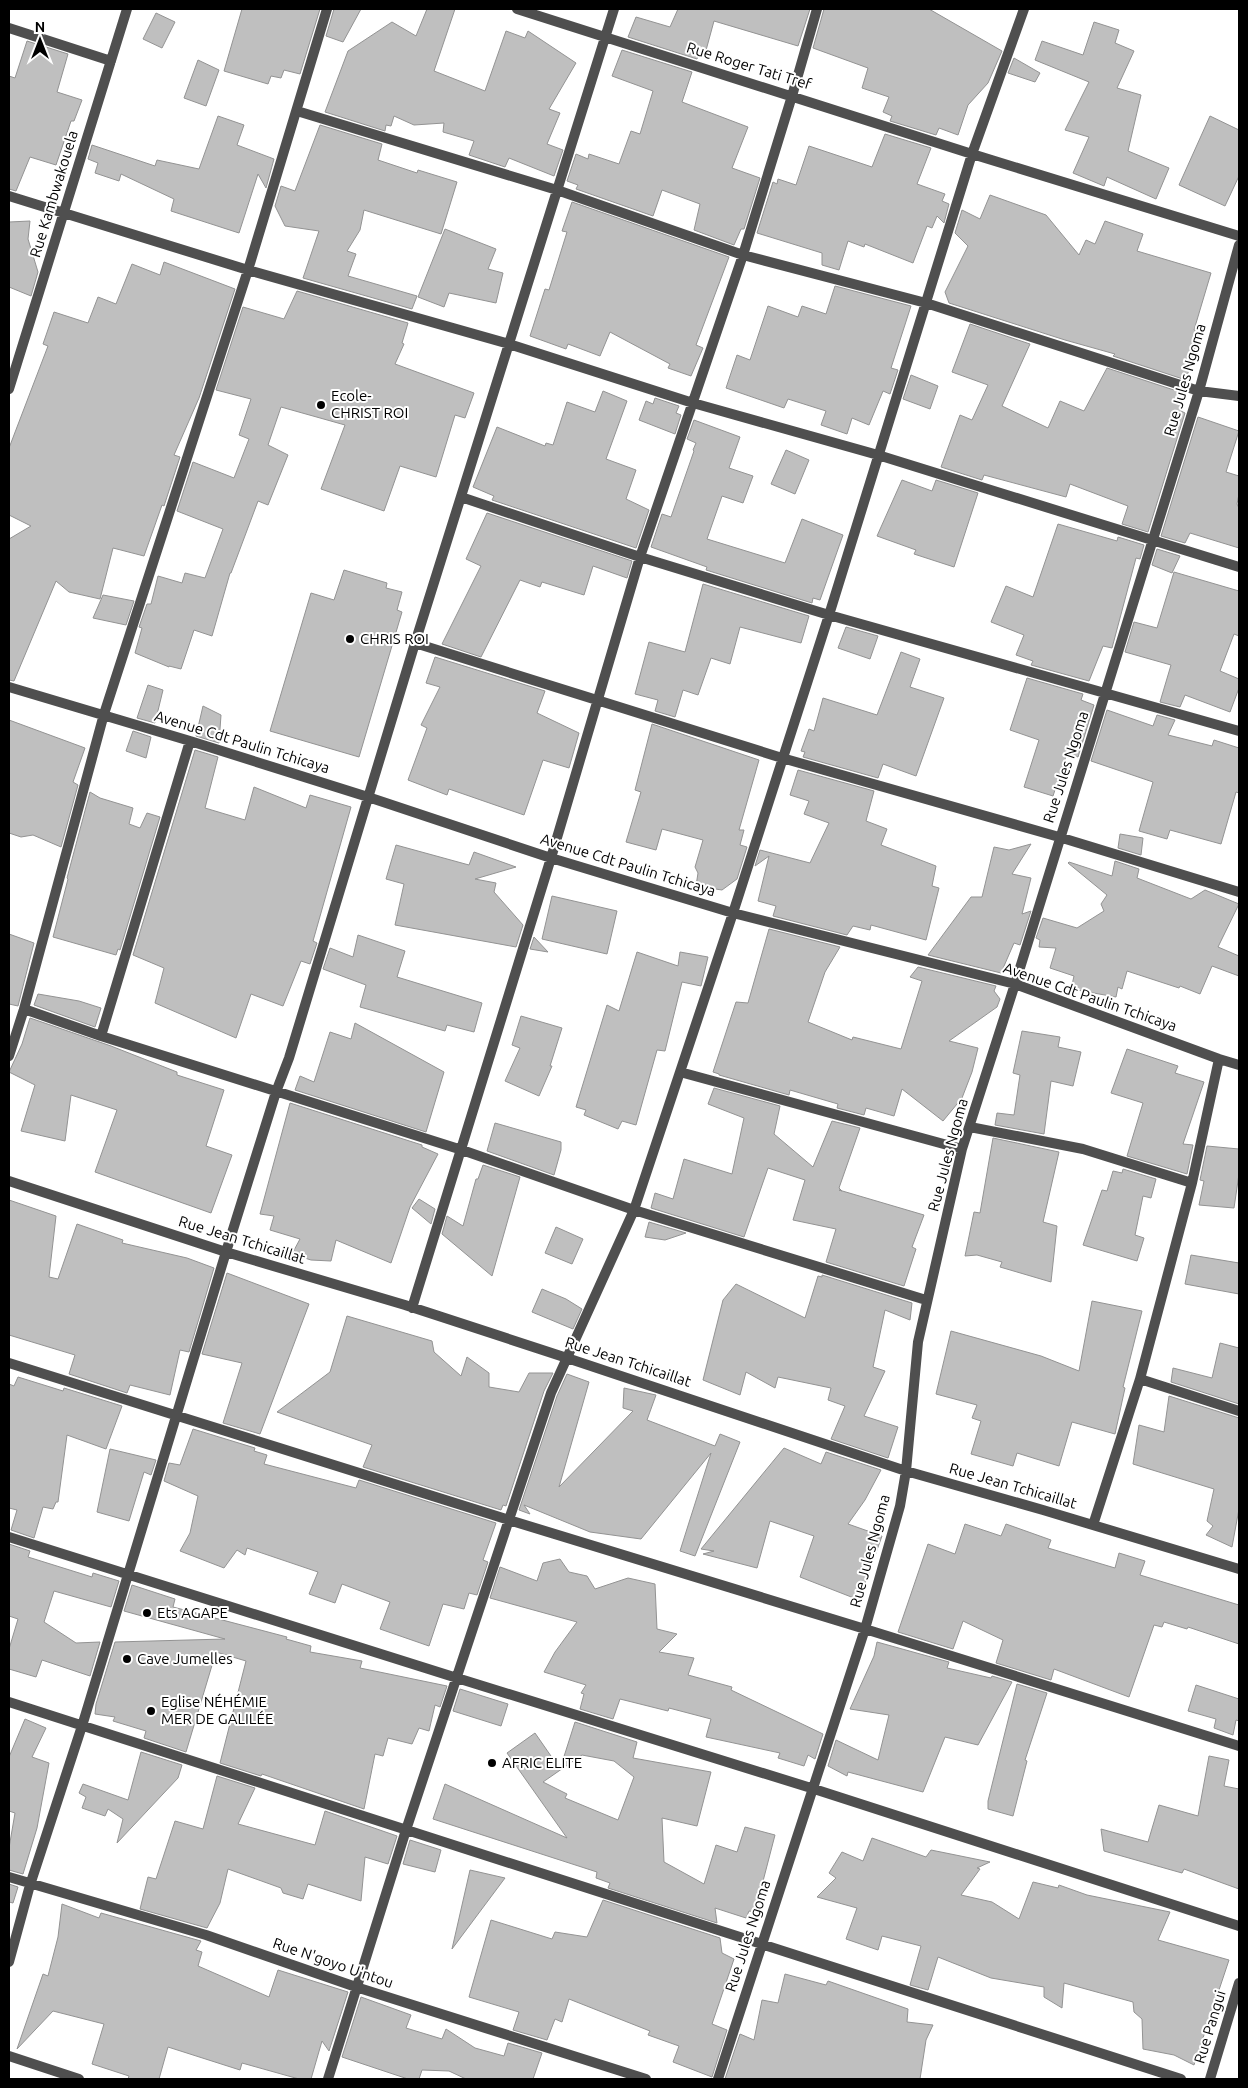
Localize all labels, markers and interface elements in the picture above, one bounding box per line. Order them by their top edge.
north arrow [15,15,65,65]
text: N [35,19,45,35]
street label: Rue Roger Tati Tref [685,38,814,93]
street label: Rue Kambwakouela [26,128,81,259]
street label: Rue Jules Ngoma [1160,322,1209,438]
place label: Ecole- CHRIST ROI [331,387,408,421]
marker: Ecole- CHRIST ROI [315,399,327,411]
place label: CHRIS ROI [360,630,429,647]
marker: CHRIS ROI [344,633,356,645]
street label: Avenue Cdt Paulin Tchicaya [152,707,332,776]
street label: Rue Jules Ngoma [1039,709,1092,825]
street label: Avenue Cdt Paulin Tchicaya [538,830,718,899]
street label: Avenue Cdt Paulin Tchicaya [1001,959,1179,1034]
street label: Rue Jules Ngoma [924,1096,971,1213]
street label: Rue Jean Tchicaillat [177,1212,308,1267]
street label: Rue Jean Tchicaillat [563,1333,693,1390]
street label: Rue Jean Tchicaillat [948,1459,1079,1512]
street label: Rue Jules Ngoma [846,1492,893,1609]
place label: Ets AGAPE [157,1604,228,1621]
marker: Ets AGAPE [141,1607,153,1619]
place label: Cave Jumelles [137,1650,233,1667]
marker: Cave Jumelles [121,1653,133,1665]
place label: Eglise NÉHÉMIE MER DE GALILÉE [161,1693,273,1727]
marker: Eglise NÉHÉMIE MER DE GALILÉE [145,1705,157,1717]
place label: AFRIC ELITE [502,1754,582,1771]
marker: AFRIC ELITE [486,1757,498,1769]
street label: Rue Jules Ngoma [721,1878,774,1994]
street label: Rue N'goyo U'ntou [271,1934,396,1991]
street label: Rue Pangui [1190,1988,1229,2065]

